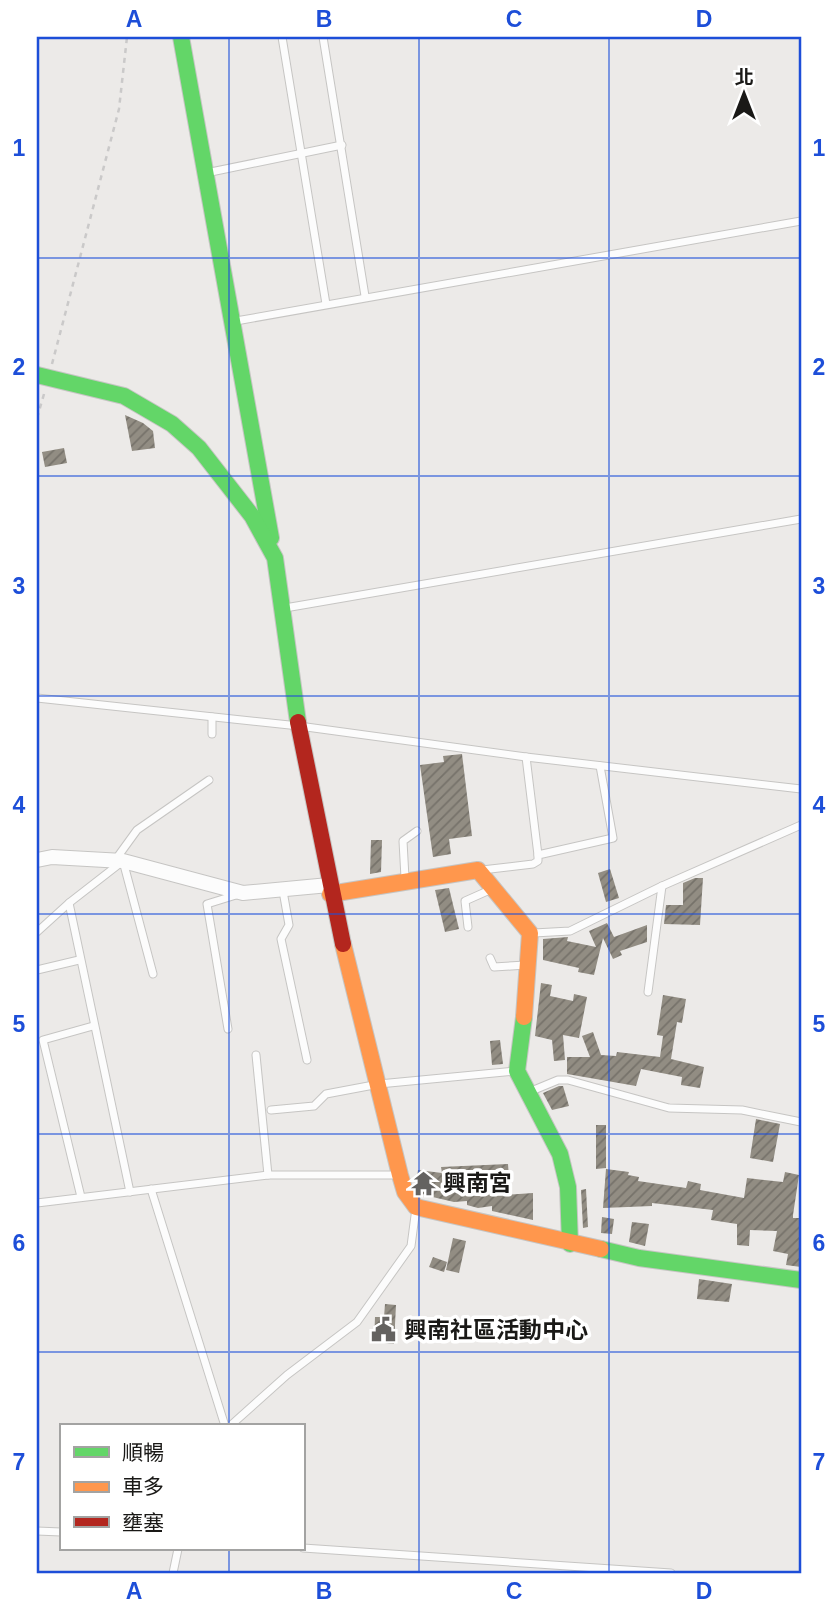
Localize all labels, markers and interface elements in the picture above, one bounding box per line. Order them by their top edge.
text: A [126,6,142,32]
text: B [316,6,332,32]
text: C [506,6,522,32]
text: D [696,6,712,32]
north arrow [708,60,778,130]
text: 北 [734,67,754,88]
text: 1 [13,135,26,161]
text: 1 [813,135,826,161]
text: 2 [13,354,25,380]
text: 2 [813,354,825,380]
text: 3 [13,573,25,599]
text: 3 [813,573,825,599]
text: 4 [13,792,26,818]
text: 4 [813,792,826,818]
text: 5 [13,1011,26,1037]
text: 5 [813,1011,826,1037]
temple icon: 興南宮 [409,1169,437,1197]
place label: 興南宮 [443,1170,512,1196]
text: 6 [13,1230,25,1256]
text: 6 [813,1230,825,1256]
public building icon: 興南社區活動中心 [370,1316,398,1344]
place label: 興南社區活動中心 [404,1317,588,1343]
legend [60,1424,304,1550]
text: 順暢 [122,1441,164,1464]
text: 7 [13,1449,25,1475]
text: 7 [813,1449,825,1475]
text: 車多 [122,1475,164,1498]
text: 壅塞 [122,1511,164,1534]
text: A [126,1578,142,1604]
text: B [316,1578,332,1604]
text: C [506,1578,522,1604]
text: D [696,1578,712,1604]

